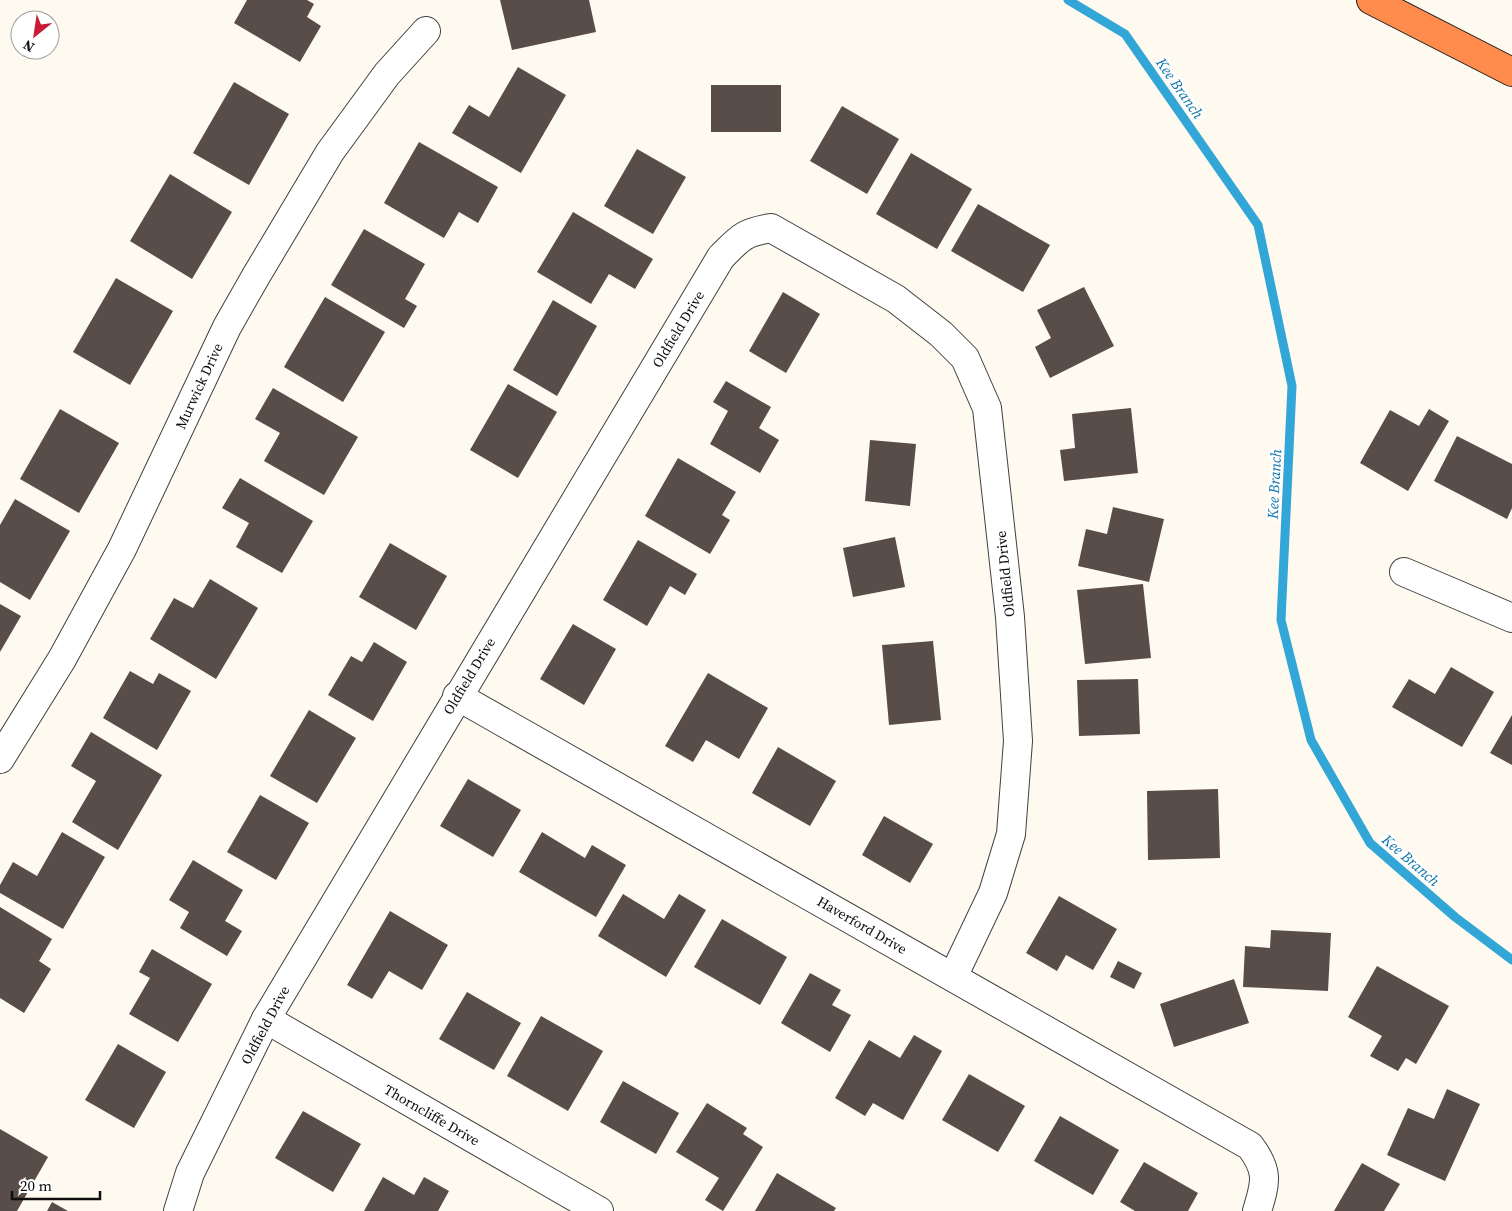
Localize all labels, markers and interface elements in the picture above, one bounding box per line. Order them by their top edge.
north arrow [10,10,60,60]
text: N [19,35,38,57]
water label: Kee Branch [1151,52,1209,123]
street label: Oldfield Drive [647,287,709,371]
street label: Murwick Drive [170,340,228,432]
water label: Kee Branch [1262,448,1286,521]
street label: Oldfield Drive [991,530,1019,618]
street label: Oldfield Drive [438,634,500,718]
water label: Kee Branch [1377,828,1444,891]
street label: Haverford Drive [813,891,911,959]
street label: Oldfield Drive [236,982,294,1068]
street label: Thorncliffe Drive [381,1080,483,1150]
scale bar [12,1168,100,1200]
text: 20 m [20,1175,52,1196]

